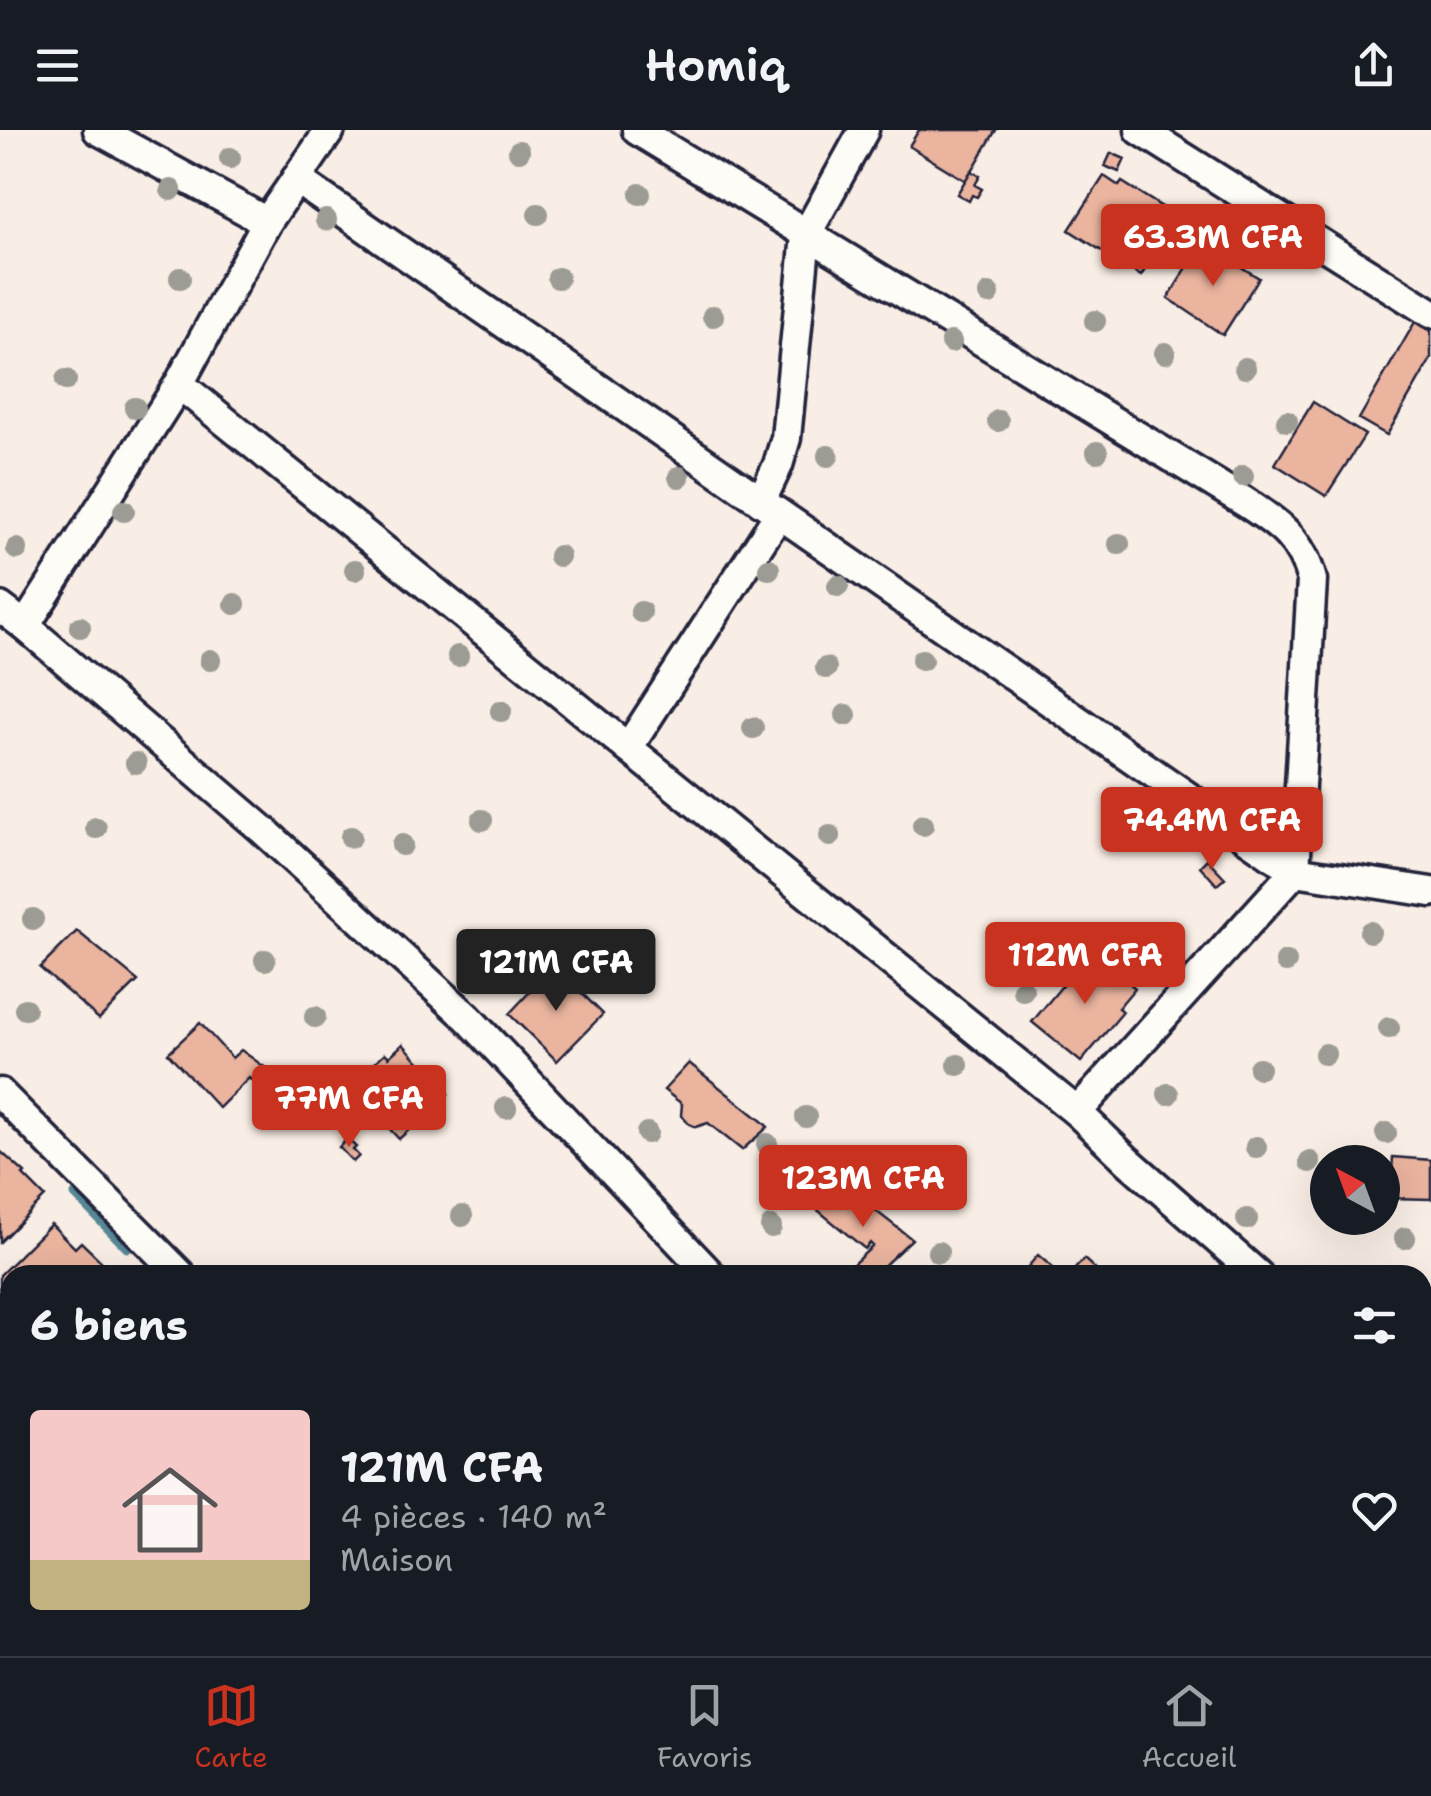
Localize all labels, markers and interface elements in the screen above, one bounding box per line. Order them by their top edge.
text: Homiq [645,35,786,95]
icon: menu [30,38,85,93]
icon: share [1346,38,1401,93]
pin: 63.3M CFA [1099,204,1327,289]
text: 63.3M CFA [1123,215,1303,258]
pin: 74.4M CFA [1098,787,1326,872]
text: 74.4M CFA [1123,798,1301,841]
pin: 112M CFA [982,922,1188,1007]
pin: 121M CFA [453,929,659,1014]
text: 112M CFA [1007,933,1163,976]
text: 121M CFA [478,940,634,983]
pin: 77M CFA [257,1065,441,1150]
text: 77M CFA [274,1076,424,1119]
pin: 123M CFA [760,1145,966,1230]
north arrow [1310,1145,1400,1235]
map controls [1310,1145,1400,1235]
text: 123M CFA [781,1156,945,1199]
text: 6 biens [30,1297,188,1353]
icon: filters [1347,1298,1402,1353]
text: 121M CFA [340,1439,544,1495]
icon: home [110,1450,230,1570]
icon: heart [1347,1483,1402,1538]
text: 4 pièces · 140 m² [340,1495,607,1538]
text: Maison [340,1538,453,1581]
tab: Carte [195,1678,268,1776]
tab: Favoris [657,1678,753,1776]
tab: Accueil [1142,1678,1236,1776]

